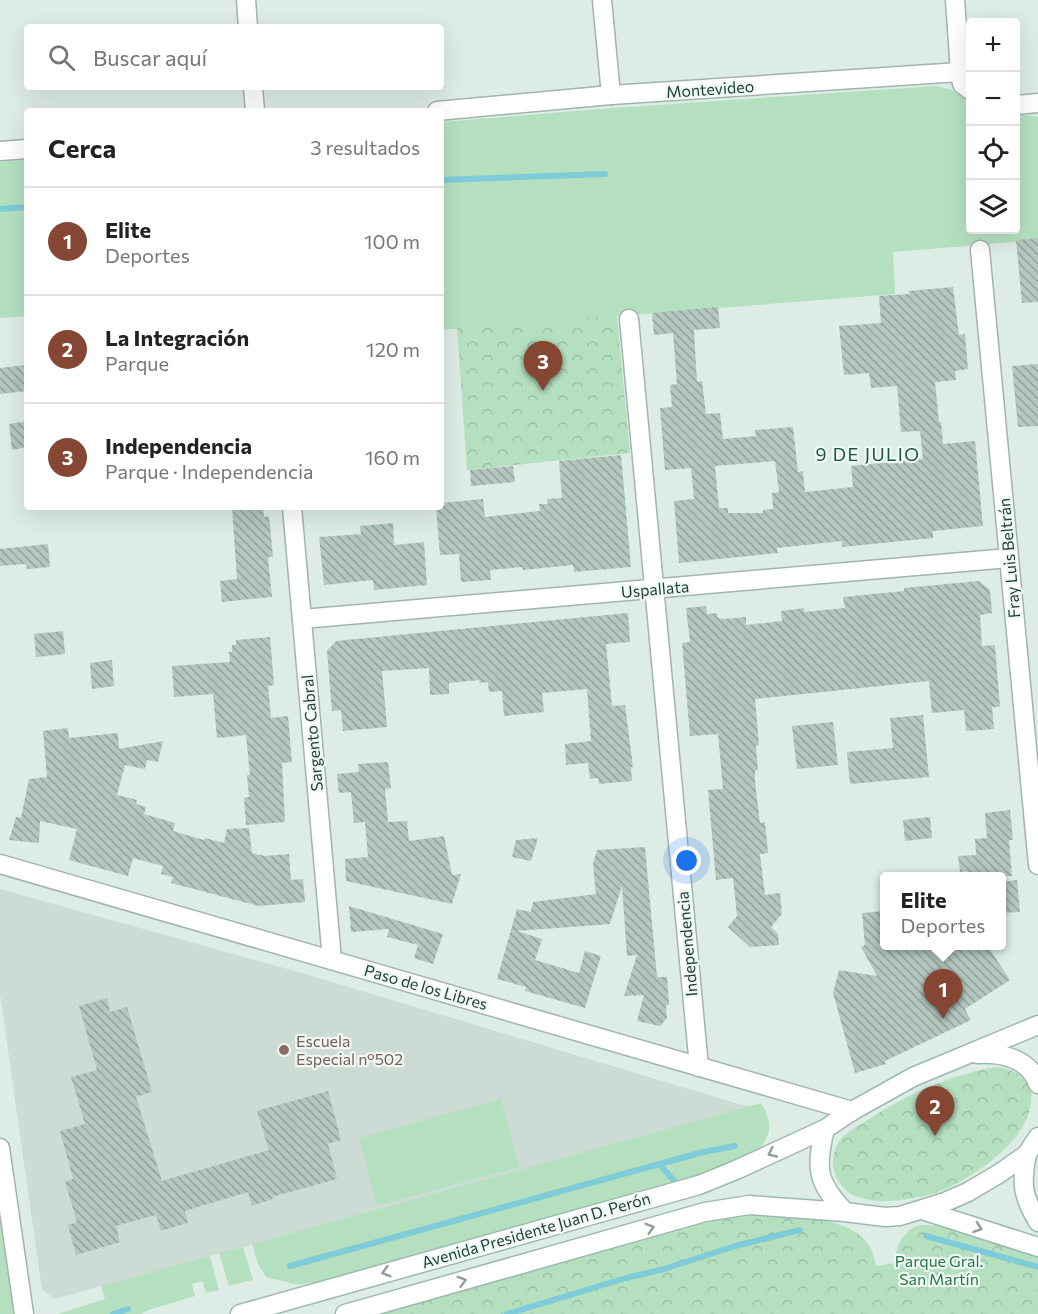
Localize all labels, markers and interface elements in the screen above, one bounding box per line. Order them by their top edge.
map controls [966,18,1020,234]
button: + [966,18,1020,72]
search box [24,24,444,90]
icon: search [45,41,78,74]
text: Buscar aquí [93,44,207,71]
button: − [966,72,1020,126]
street label: Montevideo [665,76,755,101]
button: locate [966,126,1020,180]
text: Cerca [48,132,116,163]
text: 3 resultados [310,135,420,159]
button: layers [966,180,1020,234]
text: Elite [105,216,151,243]
text: 1 [63,229,72,253]
text: 100 m [364,229,420,253]
text: Deportes [105,243,190,267]
text: La Integración [105,324,249,351]
text: 2 [62,337,73,361]
text: 120 m [366,337,420,361]
pin: 3 [524,342,562,391]
text: Parque [105,351,169,375]
text: Independencia [105,432,252,459]
district label: 9 DE JULIO [815,443,921,465]
text: 3 [62,445,73,469]
text: 160 m [365,445,420,469]
text: Parque · Independencia [105,459,314,483]
street label: Fray Luis Beltrán [994,497,1023,619]
street label: Uspallata [620,576,690,601]
street label: Sargento Cabral [297,674,326,792]
your location [672,846,701,875]
popup [880,872,1006,950]
text: Elite [901,886,947,913]
street label: Independencia [672,891,701,997]
text: Deportes [901,913,985,937]
street label: Paso de los Libres [362,960,490,1013]
pin: 1 [924,970,962,1019]
place label: Escuela Especial n°502 [296,1031,403,1068]
marker: Escuela Especial n°502 [277,1043,291,1057]
pin: 2 [916,1086,954,1136]
one-way arrow [768,1146,779,1158]
street label: Avenida Presidente Juan D. Perón [419,1188,652,1271]
one-way arrow [972,1220,983,1233]
one-way arrow [645,1222,655,1235]
park label: Parque Gral. San Martín [895,1251,983,1288]
one-way arrow [381,1265,392,1277]
one-way arrow [456,1276,467,1288]

